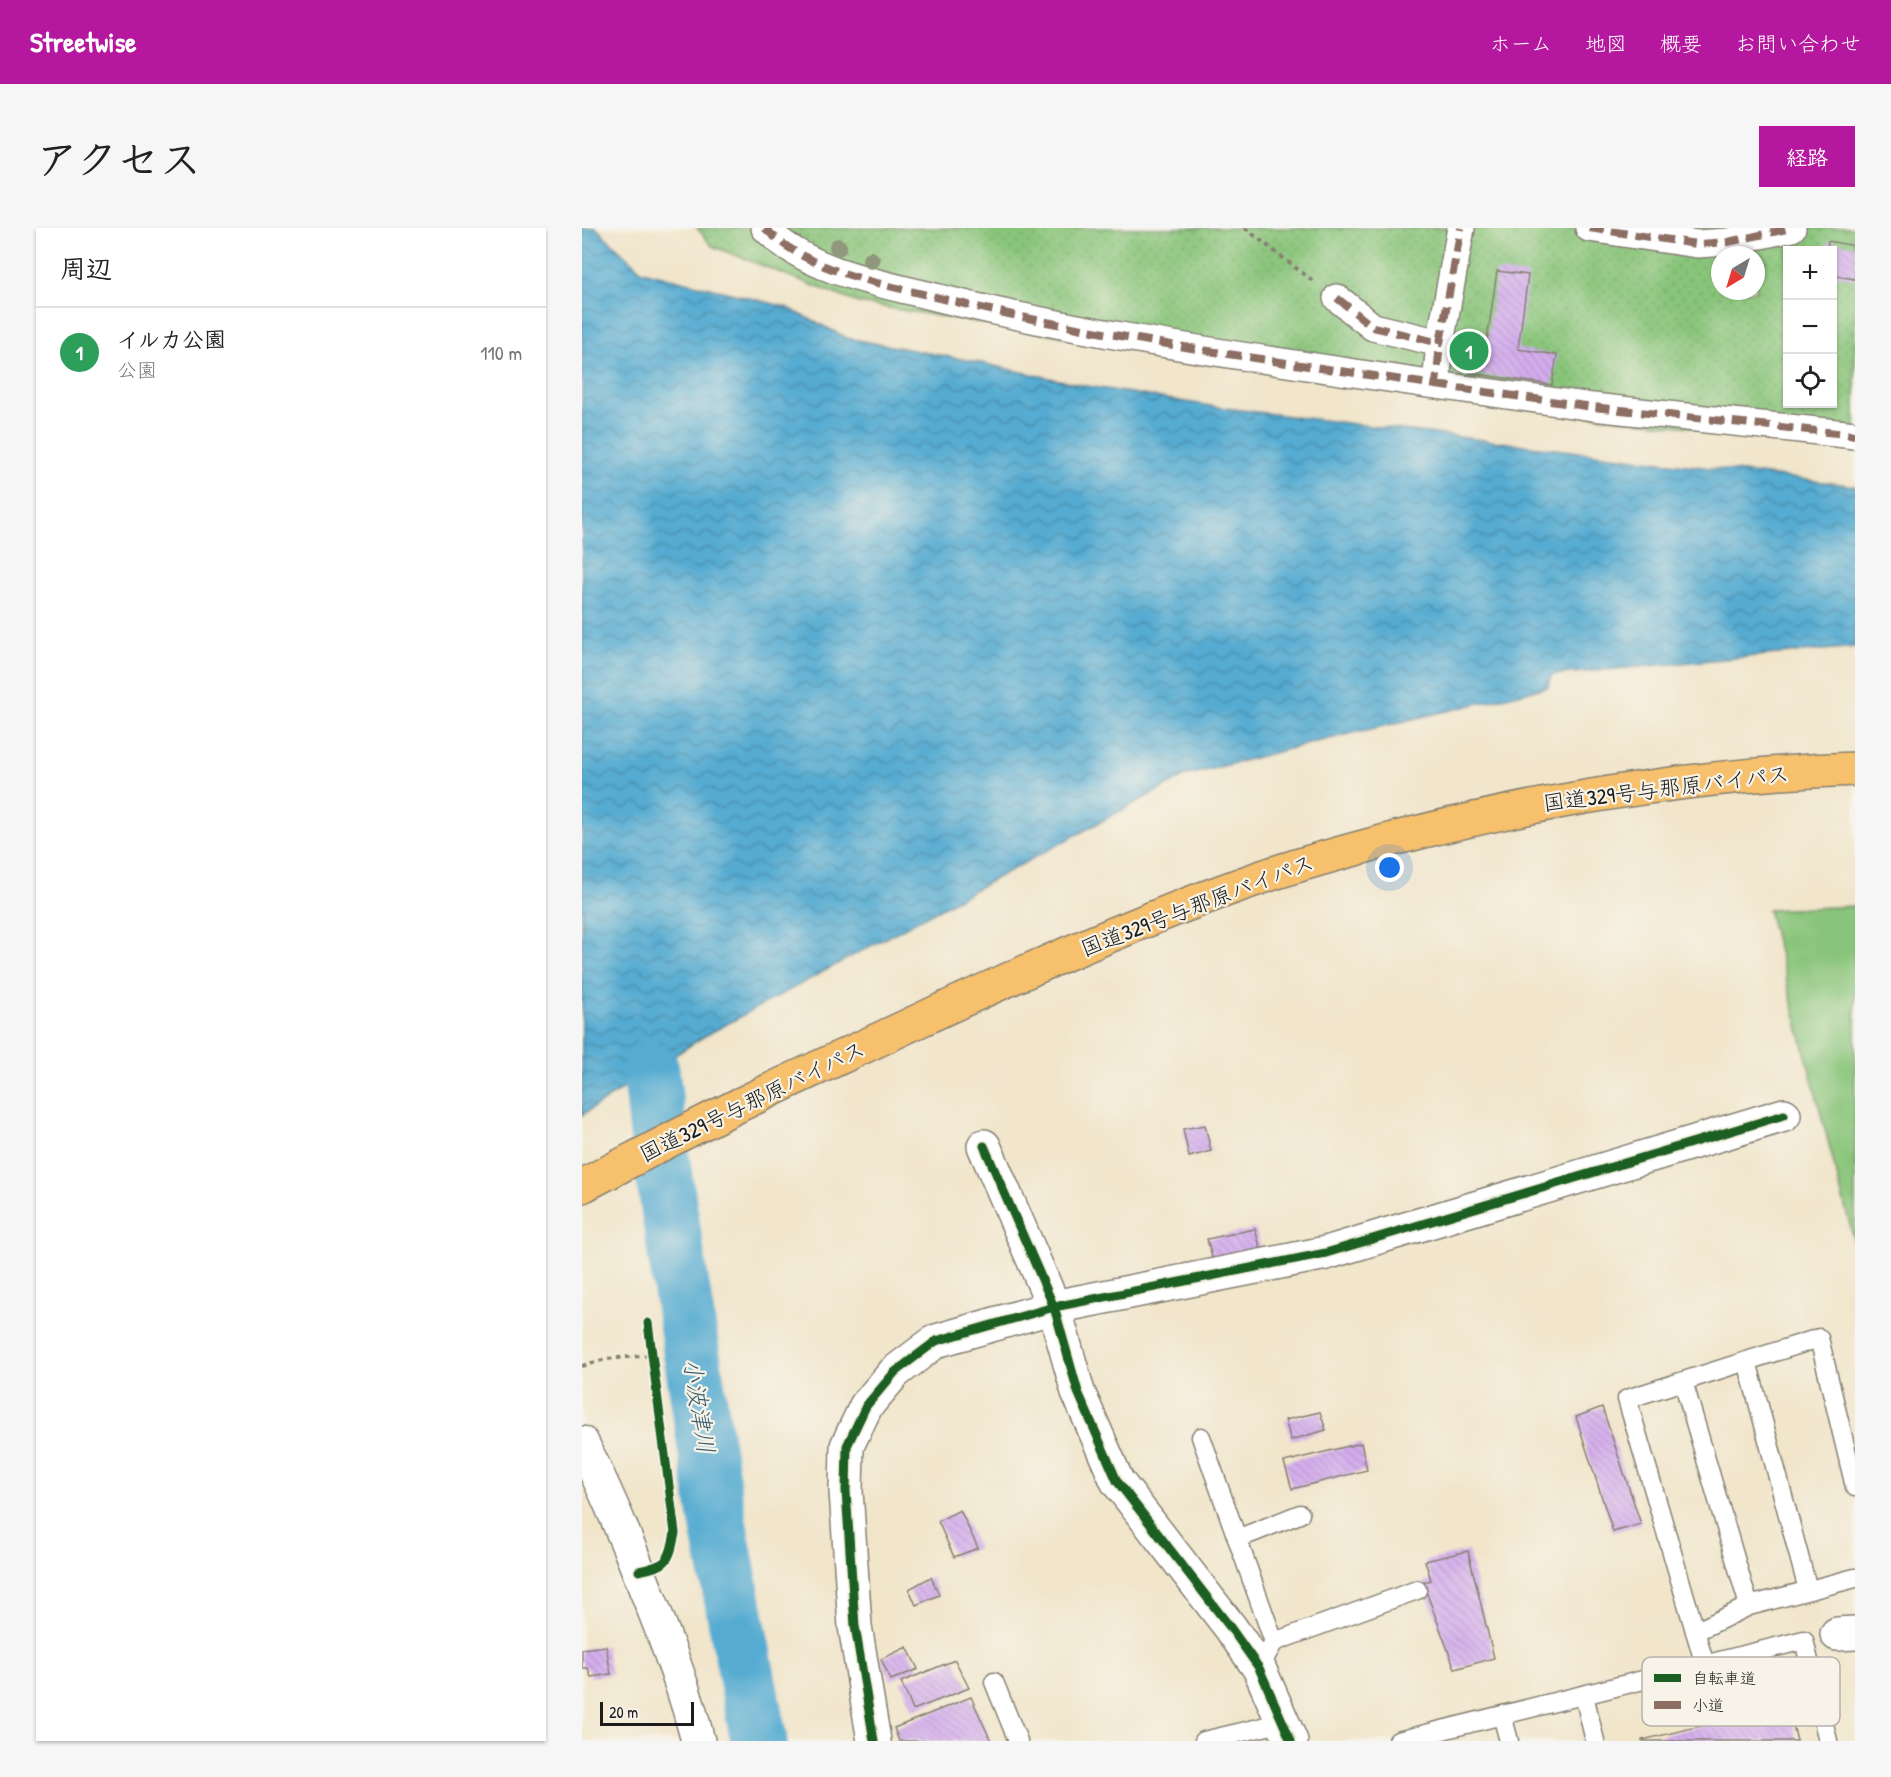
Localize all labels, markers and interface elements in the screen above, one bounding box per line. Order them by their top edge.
text: Streetwise [30,23,136,61]
text: ホーム [1490,29,1552,58]
text: 地図 [1585,29,1627,58]
text: 概要 [1660,29,1702,58]
text: お問い合わせ [1735,29,1861,58]
button: 経路 [1759,126,1855,187]
text: アクセス [36,130,201,187]
north arrow [1711,246,1765,300]
map controls [1783,246,1837,408]
button: + [1783,246,1837,300]
text: 周辺 [60,251,112,286]
button: − [1783,300,1837,354]
text: イルカ公園 [117,324,226,354]
pin: 1 [1450,328,1488,374]
text: 1 [76,339,83,366]
text: 110 m [480,339,522,366]
button: locate [1783,354,1837,408]
text: 公園 [117,356,157,383]
street label: 国道329号与那原バイパス [1541,758,1791,818]
street label: 国道329号与那原バイパス [1076,847,1318,963]
your location [1375,853,1404,882]
street label: 国道329号与那原バイパス [634,1033,870,1169]
water label: 小波津川 [677,1356,723,1456]
legend [1642,1657,1840,1726]
text: 自転車道 [1692,1667,1756,1689]
text: 小道 [1692,1694,1724,1716]
scale bar [600,1699,694,1726]
text: 20 m [609,1701,638,1723]

